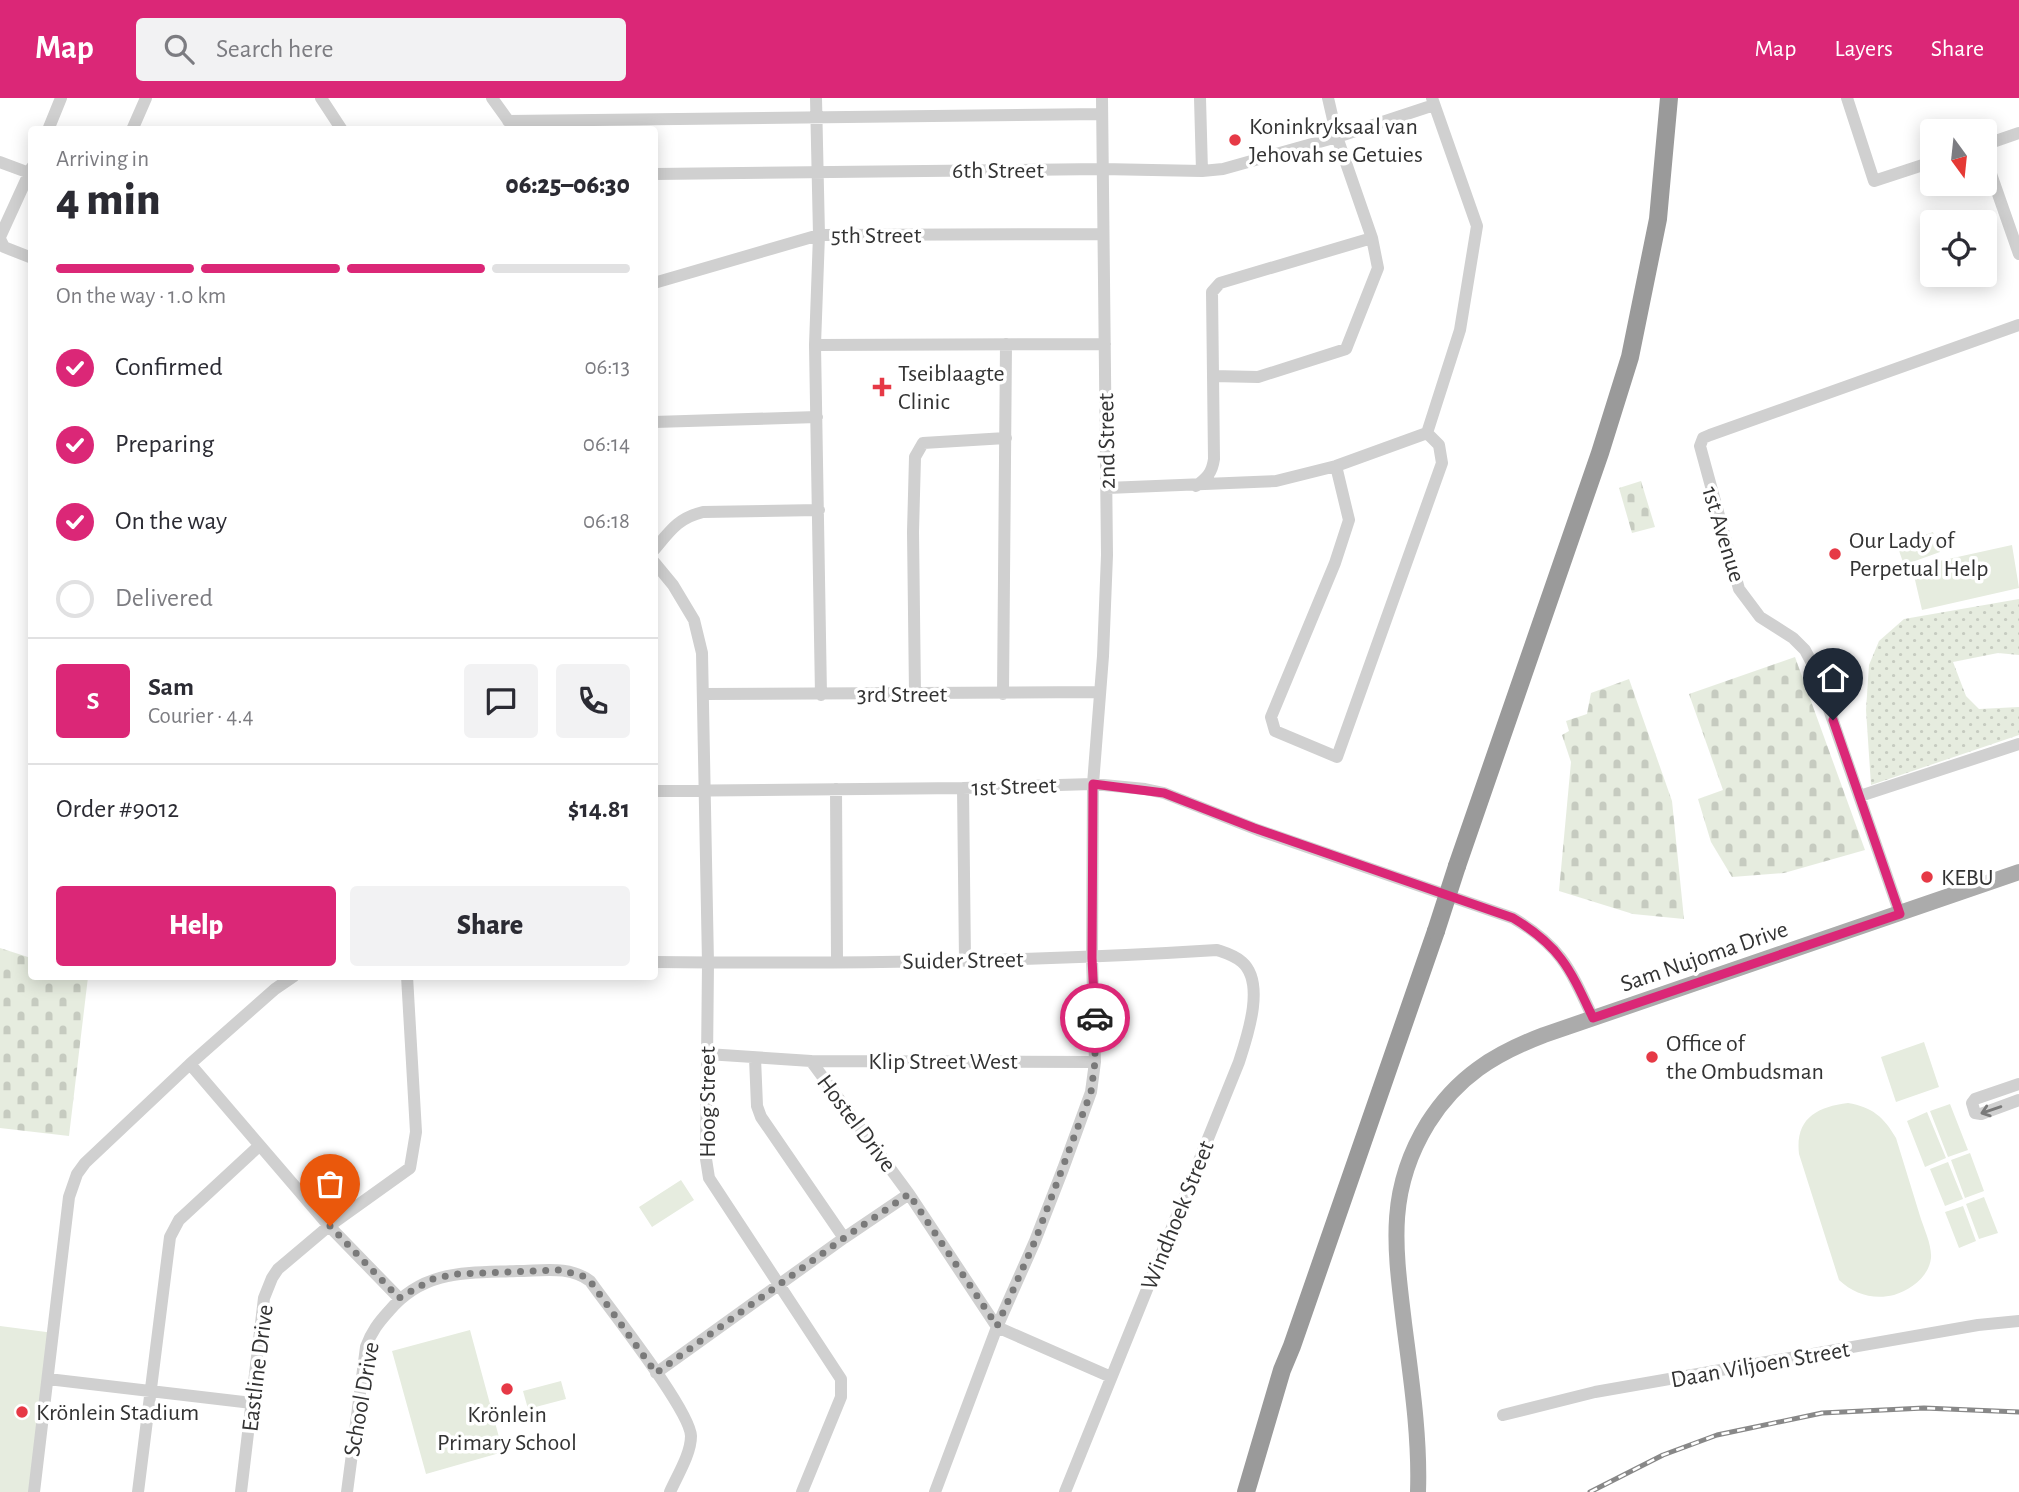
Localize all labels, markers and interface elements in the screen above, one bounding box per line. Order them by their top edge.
search box [136,18,626,81]
icon: search [160,30,198,68]
text: Map [35,32,94,65]
text: Search here [216,36,334,62]
text: Map [1754,37,1796,61]
text: Layers [1834,37,1893,61]
text: Share [1931,37,1984,61]
place label: Koninkryksaal van Jehovah se Getuies [1249,115,1423,167]
north arrow [1920,119,1997,196]
map controls [1920,119,1997,287]
marker: Koninkryksaal van Jehovah se Getuies [1227,132,1243,148]
text: Arriving in [56,148,149,171]
street label: 6th Street [952,159,1044,183]
text: 06:25–06:30 [505,172,630,198]
text: 4 min [56,177,161,223]
button: locate [1920,210,1997,287]
street label: 5th Street [831,224,922,248]
text: On the way · 1.0 km [56,285,226,308]
icon: check [56,349,94,387]
text: Confirmed [115,354,223,380]
text: 06:13 [584,356,630,379]
place label: Tseiblaagte Clinic [898,362,1004,414]
marker: Tseiblaagte Clinic [872,377,892,397]
street label: 2nd Street [1094,392,1120,489]
icon: check [56,426,94,464]
text: Preparing [115,431,214,457]
text: 06:14 [583,433,630,456]
street label: 1st Avenue [1697,484,1749,585]
icon: check [56,503,94,541]
text: On the way [115,508,227,534]
text: 06:18 [583,510,630,533]
place label: Our Lady of Perpetual Help [1849,529,1989,581]
marker: Our Lady of Perpetual Help [1827,546,1843,562]
text: Delivered [115,585,213,611]
pin [1803,648,1863,720]
icon: home [1814,659,1852,697]
button: chat [464,664,538,738]
button: phone [556,664,630,738]
text: Sam [148,674,194,700]
street label: 3rd Street [857,683,948,707]
text: S [87,688,99,714]
text: Courier · 4.4 [148,705,254,728]
street label: 1st Street [971,774,1057,800]
text: Order #9012 [56,796,179,822]
text: $14.81 [568,796,630,822]
place label: KEBU [1941,866,1994,890]
marker: KEBU [1919,869,1935,885]
button: Help [56,886,336,966]
button: Share [350,886,630,966]
street label: Sam Nujoma Drive [1618,917,1791,997]
street label: Suider Street [902,948,1024,974]
courier [1060,983,1130,1053]
icon: car [1076,999,1114,1037]
place label: Office of the Ombudsman [1666,1032,1824,1084]
street label: Hoog Street [696,1046,720,1158]
marker: Office of the Ombudsman [1644,1049,1660,1065]
street label: Klip Street West [868,1050,1018,1074]
street label: Hostel Drive [812,1071,900,1177]
one-way arrow [1981,1105,2003,1117]
street label: Windhoek Street [1137,1137,1219,1293]
pin [300,1154,360,1226]
icon: bag [311,1165,349,1203]
street label: Eastline Drive [238,1303,278,1433]
street label: Daan Viljoen Street [1669,1337,1852,1393]
street label: School Drive [340,1340,384,1458]
marker: Krönlein Primary School [499,1381,515,1397]
place label: Krönlein Stadium [36,1401,199,1425]
place label: Krönlein Primary School [437,1403,577,1455]
marker: Krönlein Stadium [14,1404,30,1420]

